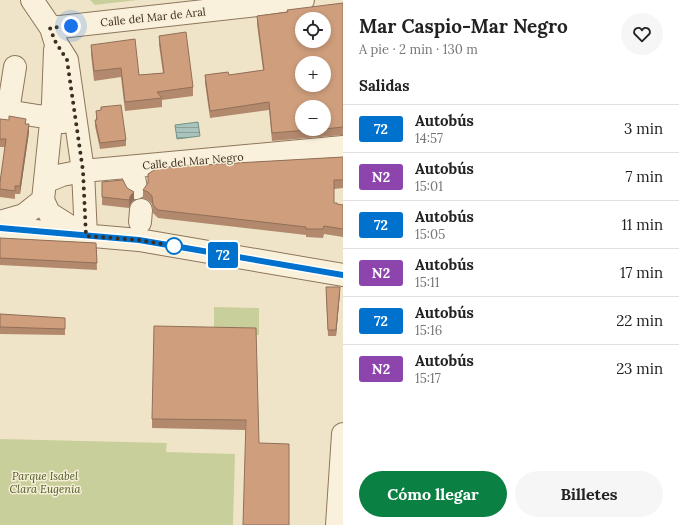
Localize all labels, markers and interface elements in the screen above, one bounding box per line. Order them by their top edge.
street label: Calle del Mar de Aral [100,5,206,29]
map controls [295,12,331,136]
button: locate [295,12,331,48]
button: heart [621,13,663,55]
text: Mar Caspio-Mar Negro [359,14,568,38]
your location [61,16,81,36]
text: A pie · 2 min · 130 m [359,41,478,58]
button: + [295,56,331,92]
text: Salidas [359,76,410,95]
button: − [295,100,331,136]
text: Autobús [415,111,474,130]
text: 3 min [624,119,663,138]
text: 72 [374,120,388,138]
text: 14:57 [415,130,443,147]
street label: Calle del Mar Negro [142,150,244,172]
text: Autobús [415,159,474,178]
text: 7 min [625,167,663,186]
text: N2 [372,168,390,186]
text: 15:01 [415,178,443,195]
text: Autobús [415,207,474,226]
text: 11 min [621,215,663,234]
text: 72 [374,216,388,234]
text: 15:05 [415,226,445,243]
unlabelled marker [165,237,183,255]
line badge: 72 [205,242,241,268]
text: 72 [216,246,230,264]
text: Autobús [415,255,474,274]
text: 17 min [620,263,663,282]
text: N2 [372,264,390,282]
text: 15:11 [415,274,440,291]
text: Autobús [415,303,474,322]
text: 22 min [616,311,663,330]
text: 72 [374,312,388,330]
text: 15:16 [415,322,442,339]
text: Autobús [415,351,474,370]
text: 23 min [616,359,663,378]
text: N2 [372,360,390,378]
text: 15:17 [415,370,441,387]
park label: Parque Isabel Clara Eugenia [9,469,81,496]
button: Cómo llegar [359,471,507,517]
button: Billetes [515,471,663,517]

